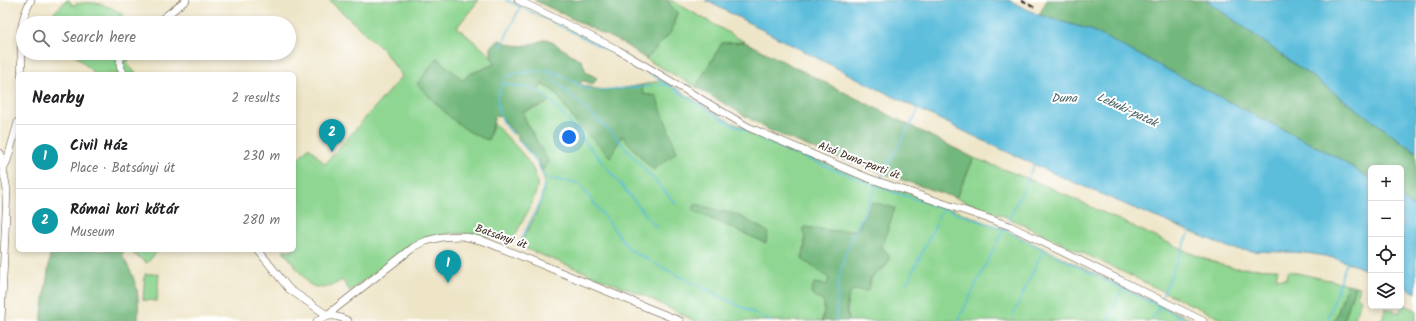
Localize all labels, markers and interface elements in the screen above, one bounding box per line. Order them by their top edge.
search box [16,16,296,60]
text: Search here [62,26,136,50]
icon: search [30,27,52,49]
text: Nearby [32,85,84,112]
text: 2 results [232,88,280,109]
water label: Lebuki-patak [1093,88,1163,133]
water label: Duna [1051,89,1078,108]
pin: 2 [319,119,345,152]
your location [559,127,579,147]
text: Civil Ház [70,134,128,158]
street label: Alsó Duna-parti út [815,137,903,185]
text: 1 [43,146,47,167]
text: 230 m [243,146,280,167]
text: Place · Batsányi út [70,158,175,179]
map controls [1368,165,1404,309]
button: + [1368,165,1404,201]
text: Római kori kőtár [70,198,179,222]
button: − [1368,201,1404,237]
text: 2 [41,210,49,231]
text: 280 m [243,210,280,231]
street label: Batsányi út [473,220,530,255]
text: Museum [70,222,115,243]
button: locate [1368,237,1404,273]
pin: 1 [435,250,461,283]
button: layers [1368,273,1404,309]

